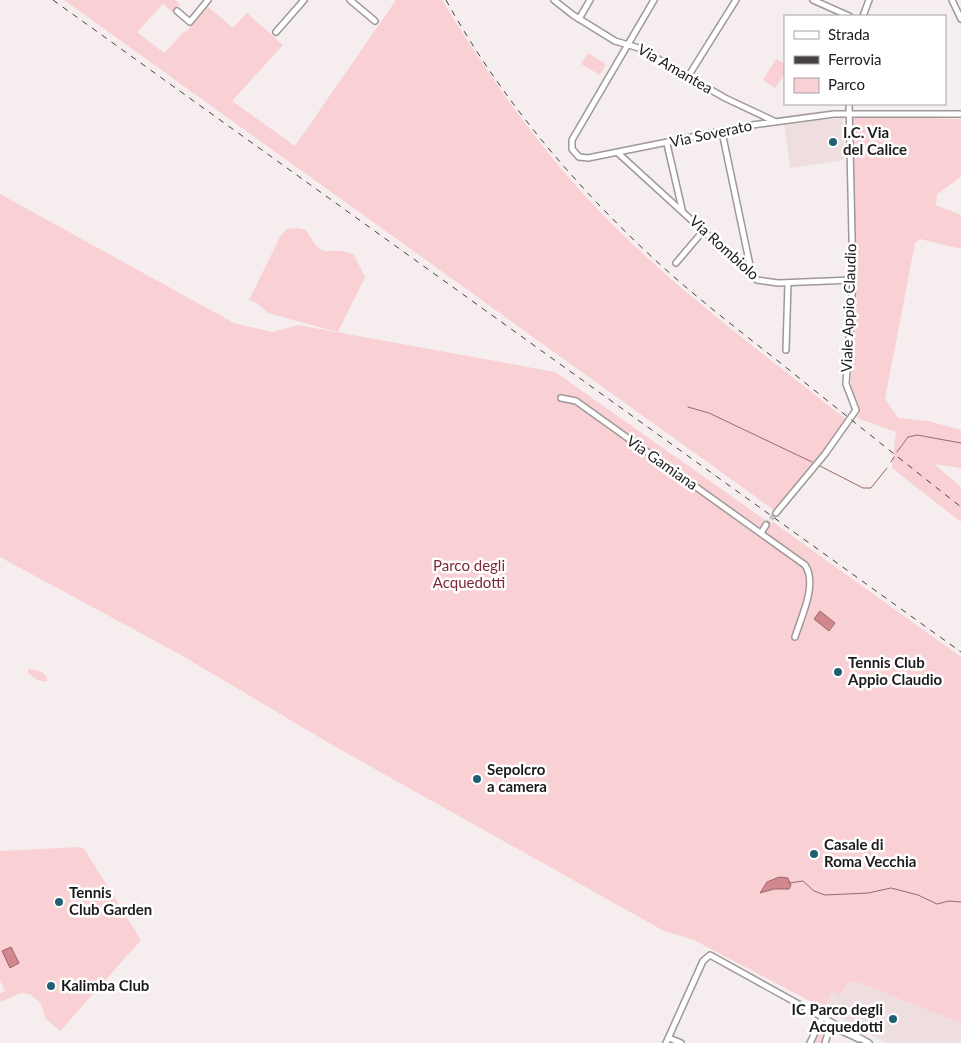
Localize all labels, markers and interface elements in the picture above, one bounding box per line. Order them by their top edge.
legend [784,15,946,105]
text: Strada [828,25,870,43]
street label: Via Amantea [635,39,716,97]
text: Ferrovia [828,50,881,68]
text: Parco [828,75,865,93]
street label: Via Soverato [668,116,753,150]
place label: I.C. Via del Calice [843,123,907,158]
marker: I.C. Via del Calice [827,136,839,148]
street label: Via Rombiolo [686,211,763,283]
street label: Viale Appio Claudio [837,243,859,373]
street label: Via Gamiana [624,431,702,493]
park label: Parco degli Acquedotti [433,556,505,591]
place label: Tennis Club Appio Claudio [847,653,943,688]
marker: Tennis Club Appio Claudio [832,666,844,678]
place label: Sepolcro a camera [487,760,547,795]
marker: Sepolcro a camera [471,773,483,785]
place label: Casale di Roma Vecchia [824,835,916,870]
marker: Casale di Roma Vecchia [808,848,820,860]
place label: Tennis Club Garden [69,883,152,918]
marker: Tennis Club Garden [53,896,65,908]
place label: Kalimba Club [61,976,149,994]
marker: Kalimba Club [45,980,57,992]
place label: IC Parco degli Acquedotti [792,1000,883,1035]
marker: IC Parco degli Acquedotti [887,1013,899,1025]

